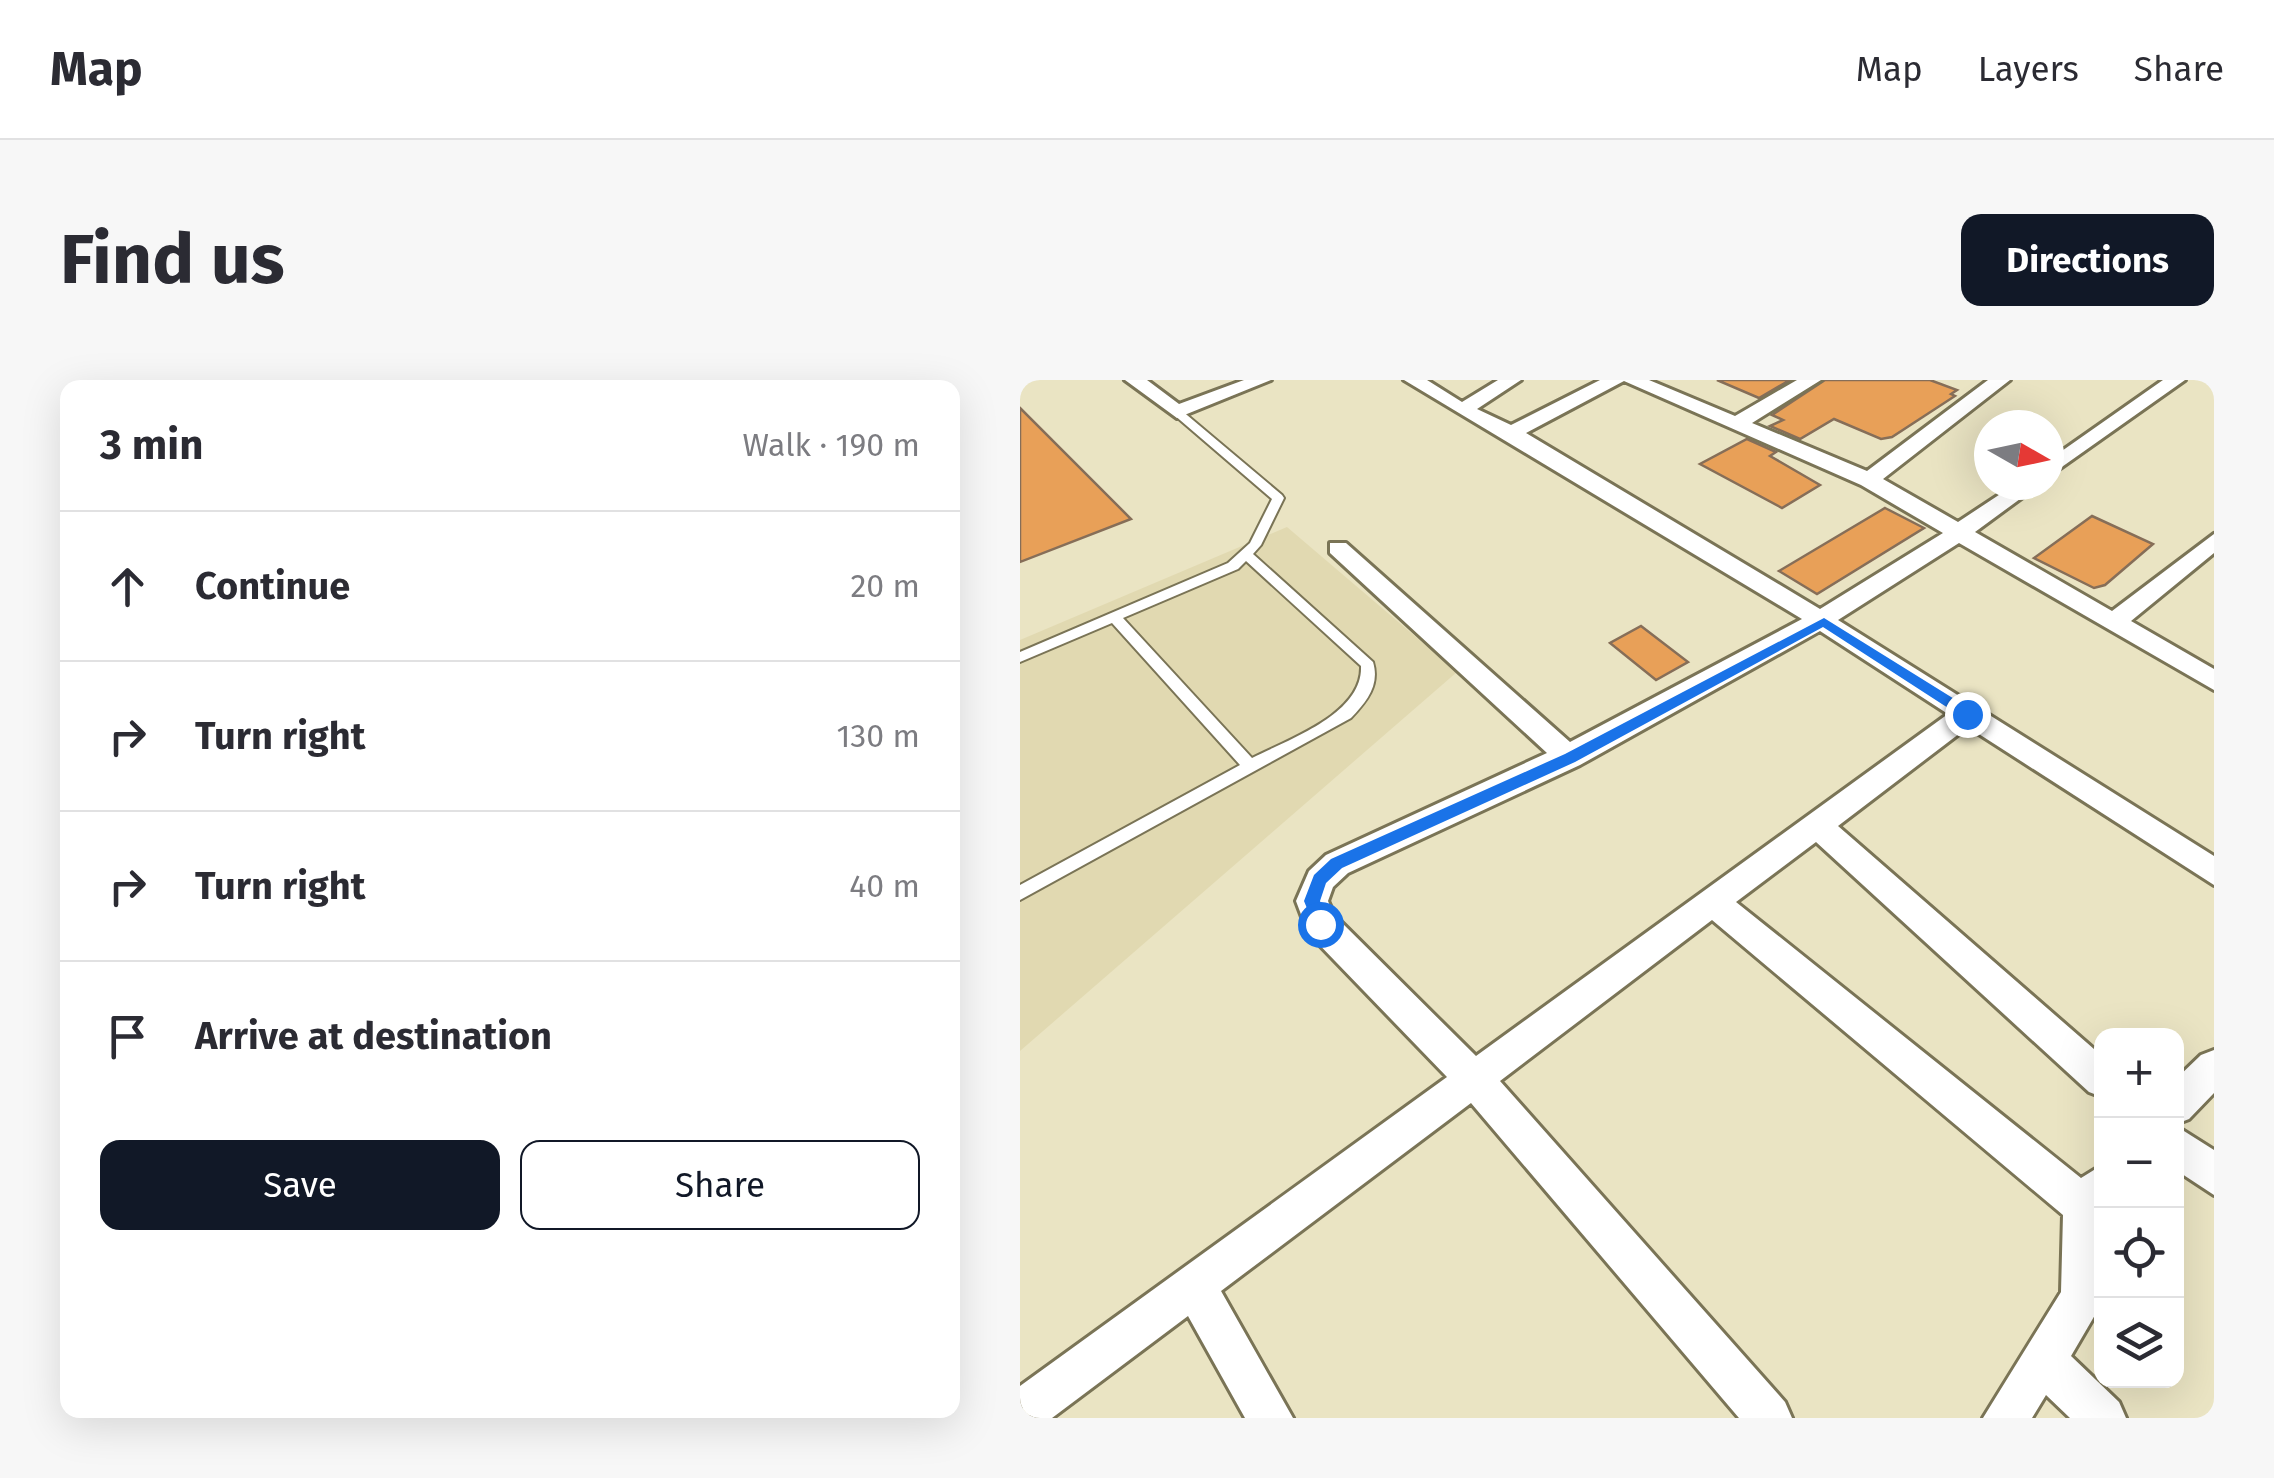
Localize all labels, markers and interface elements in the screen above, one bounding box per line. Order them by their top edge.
text: Map [50,40,143,98]
text: Map [1856,48,1923,90]
text: Layers [1978,48,2079,90]
text: Share [2134,48,2224,90]
button: Directions [1961,214,2214,306]
text: Find us [60,218,285,302]
north arrow [1974,410,2064,500]
text: 3 min [100,420,203,470]
text: Walk · 190 m [743,426,920,464]
icon: ahead [100,559,155,614]
text: Continue [195,563,350,609]
text: 20 m [850,567,920,605]
route end [1945,692,1991,738]
icon: right [100,709,155,764]
text: Turn right [195,713,365,759]
text: 130 m [836,717,920,755]
icon: right [100,859,155,914]
text: Turn right [195,863,365,909]
text: 40 m [849,867,920,905]
route start [1298,902,1344,948]
icon: arrive [100,1009,155,1064]
text: Arrive at destination [195,1013,552,1059]
map controls [2094,1028,2184,1388]
button: + [2094,1028,2184,1118]
button: − [2094,1118,2184,1208]
button: Save [100,1140,500,1230]
button: Share [520,1140,920,1230]
button: locate [2094,1208,2184,1298]
button: layers [2094,1298,2184,1388]

